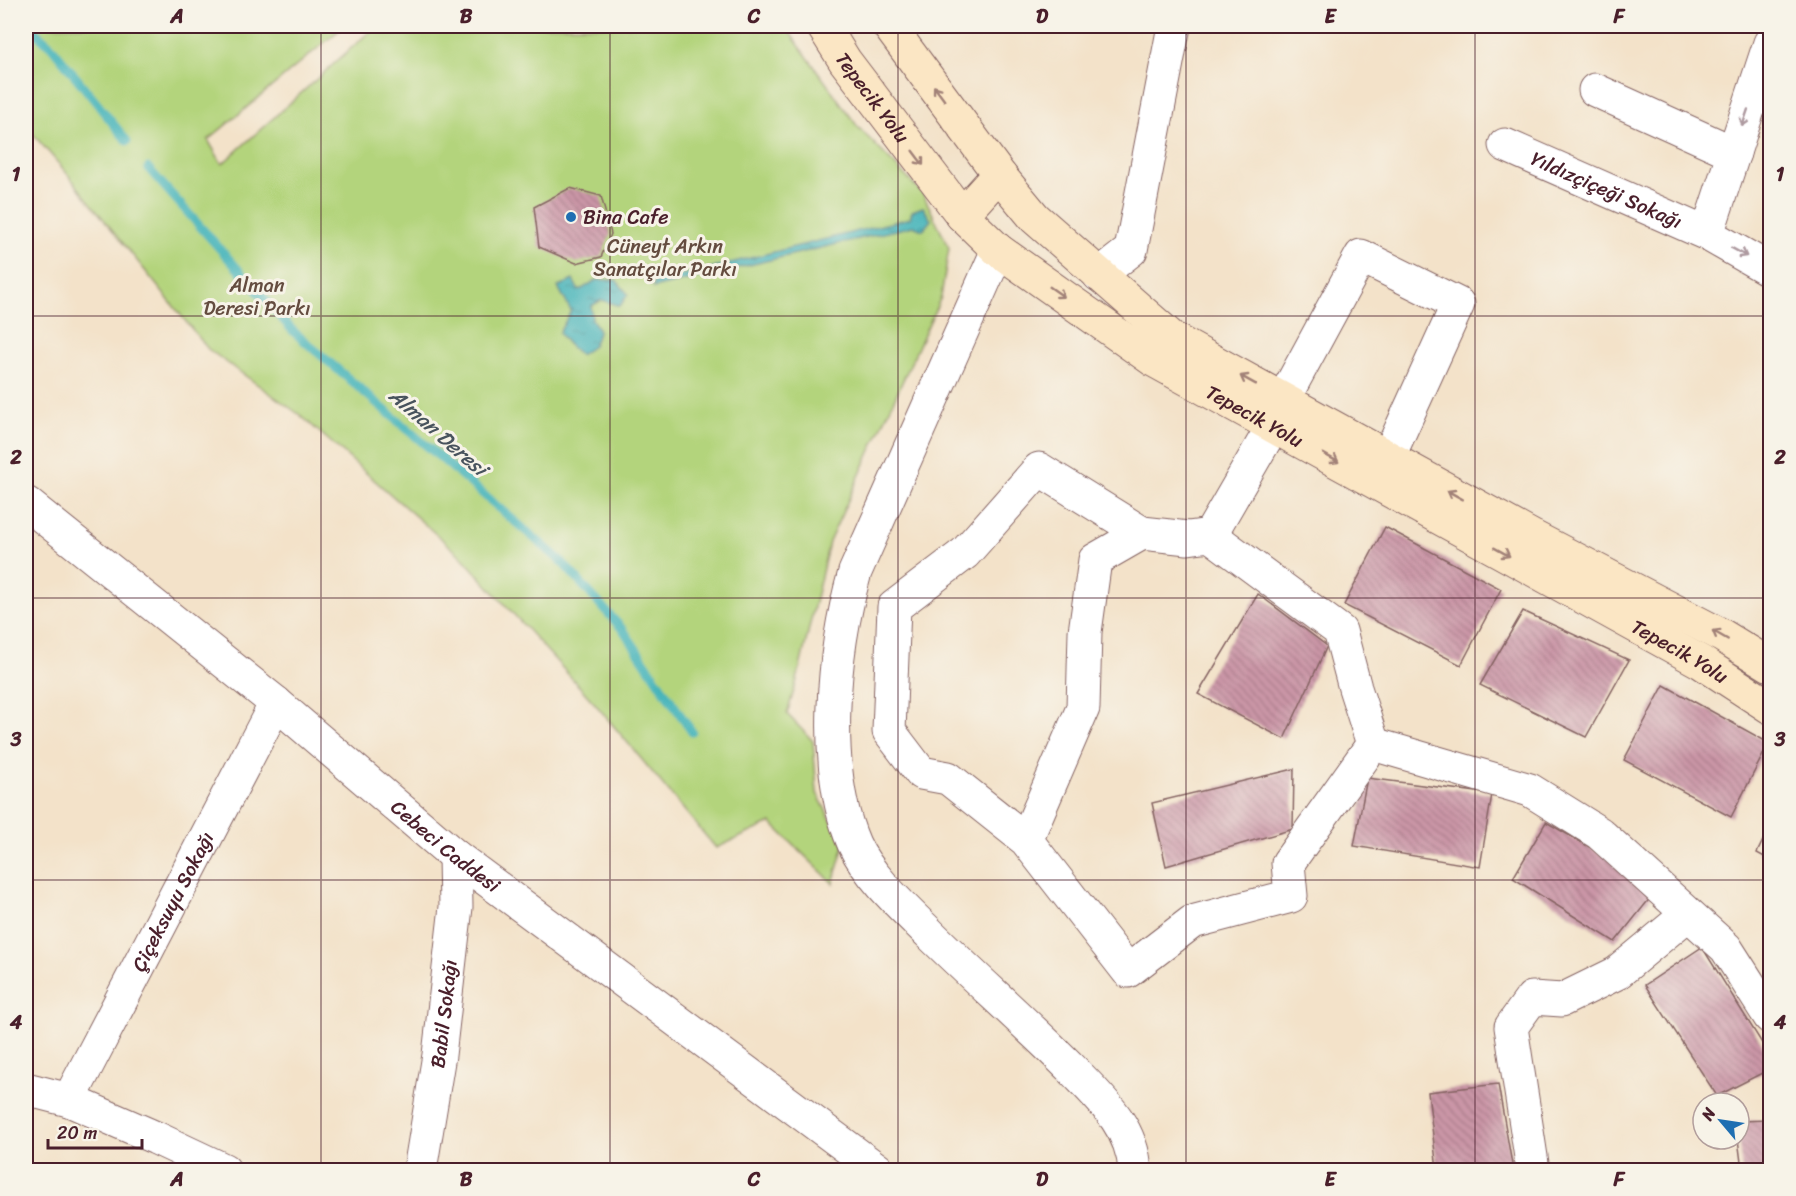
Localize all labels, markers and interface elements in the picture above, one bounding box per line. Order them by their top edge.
text: A [169,0,184,34]
text: B [460,0,473,34]
text: C [747,0,761,34]
text: D [1036,0,1049,34]
text: E [1324,0,1337,34]
text: F [1613,0,1626,34]
street label: Tepecik Yolu [826,45,919,151]
one-way arrow [933,86,946,102]
one-way arrow [1739,108,1750,127]
street label: Yıldızçiçeği Sokağı [1525,141,1688,239]
one-way arrow [912,150,925,166]
text: 1 [12,157,21,192]
text: 1 [1776,157,1785,192]
place label: Bina Cafe [583,200,669,235]
marker: Bina Cafe [564,210,578,224]
park label: Cüneyt Arkın Sanatçılar Parkı [593,229,737,287]
one-way arrow [1729,247,1747,258]
park label: Alman Deresi Parkı [203,268,311,326]
one-way arrow [1049,286,1065,298]
one-way arrow [1240,374,1257,386]
street label: Tepecik Yolu [1199,375,1310,458]
water label: Alman Deresi [379,377,499,489]
text: 2 [9,440,22,475]
text: 2 [1773,440,1786,475]
one-way arrow [1322,453,1340,464]
one-way arrow [1447,489,1465,500]
one-way arrow [1493,546,1510,558]
street label: Tepecik Yolu [1625,610,1736,694]
one-way arrow [1712,629,1730,640]
text: 3 [10,722,22,757]
text: 3 [1774,722,1786,757]
street label: Cebeci Caddesi [382,791,508,902]
street label: Çiçeksuyu Sokağı [122,825,224,978]
street label: Babil Sokağı [420,958,468,1071]
text: 4 [9,1005,23,1040]
text: 4 [1773,1005,1787,1040]
north arrow [1691,1091,1751,1151]
text: N [1692,1101,1724,1127]
scale bar [48,1112,142,1150]
text: 20 m [57,1117,97,1149]
text: A [169,1162,184,1196]
text: B [460,1162,473,1196]
text: C [747,1162,761,1196]
text: D [1036,1162,1049,1196]
text: E [1324,1162,1337,1196]
text: F [1613,1162,1626,1196]

